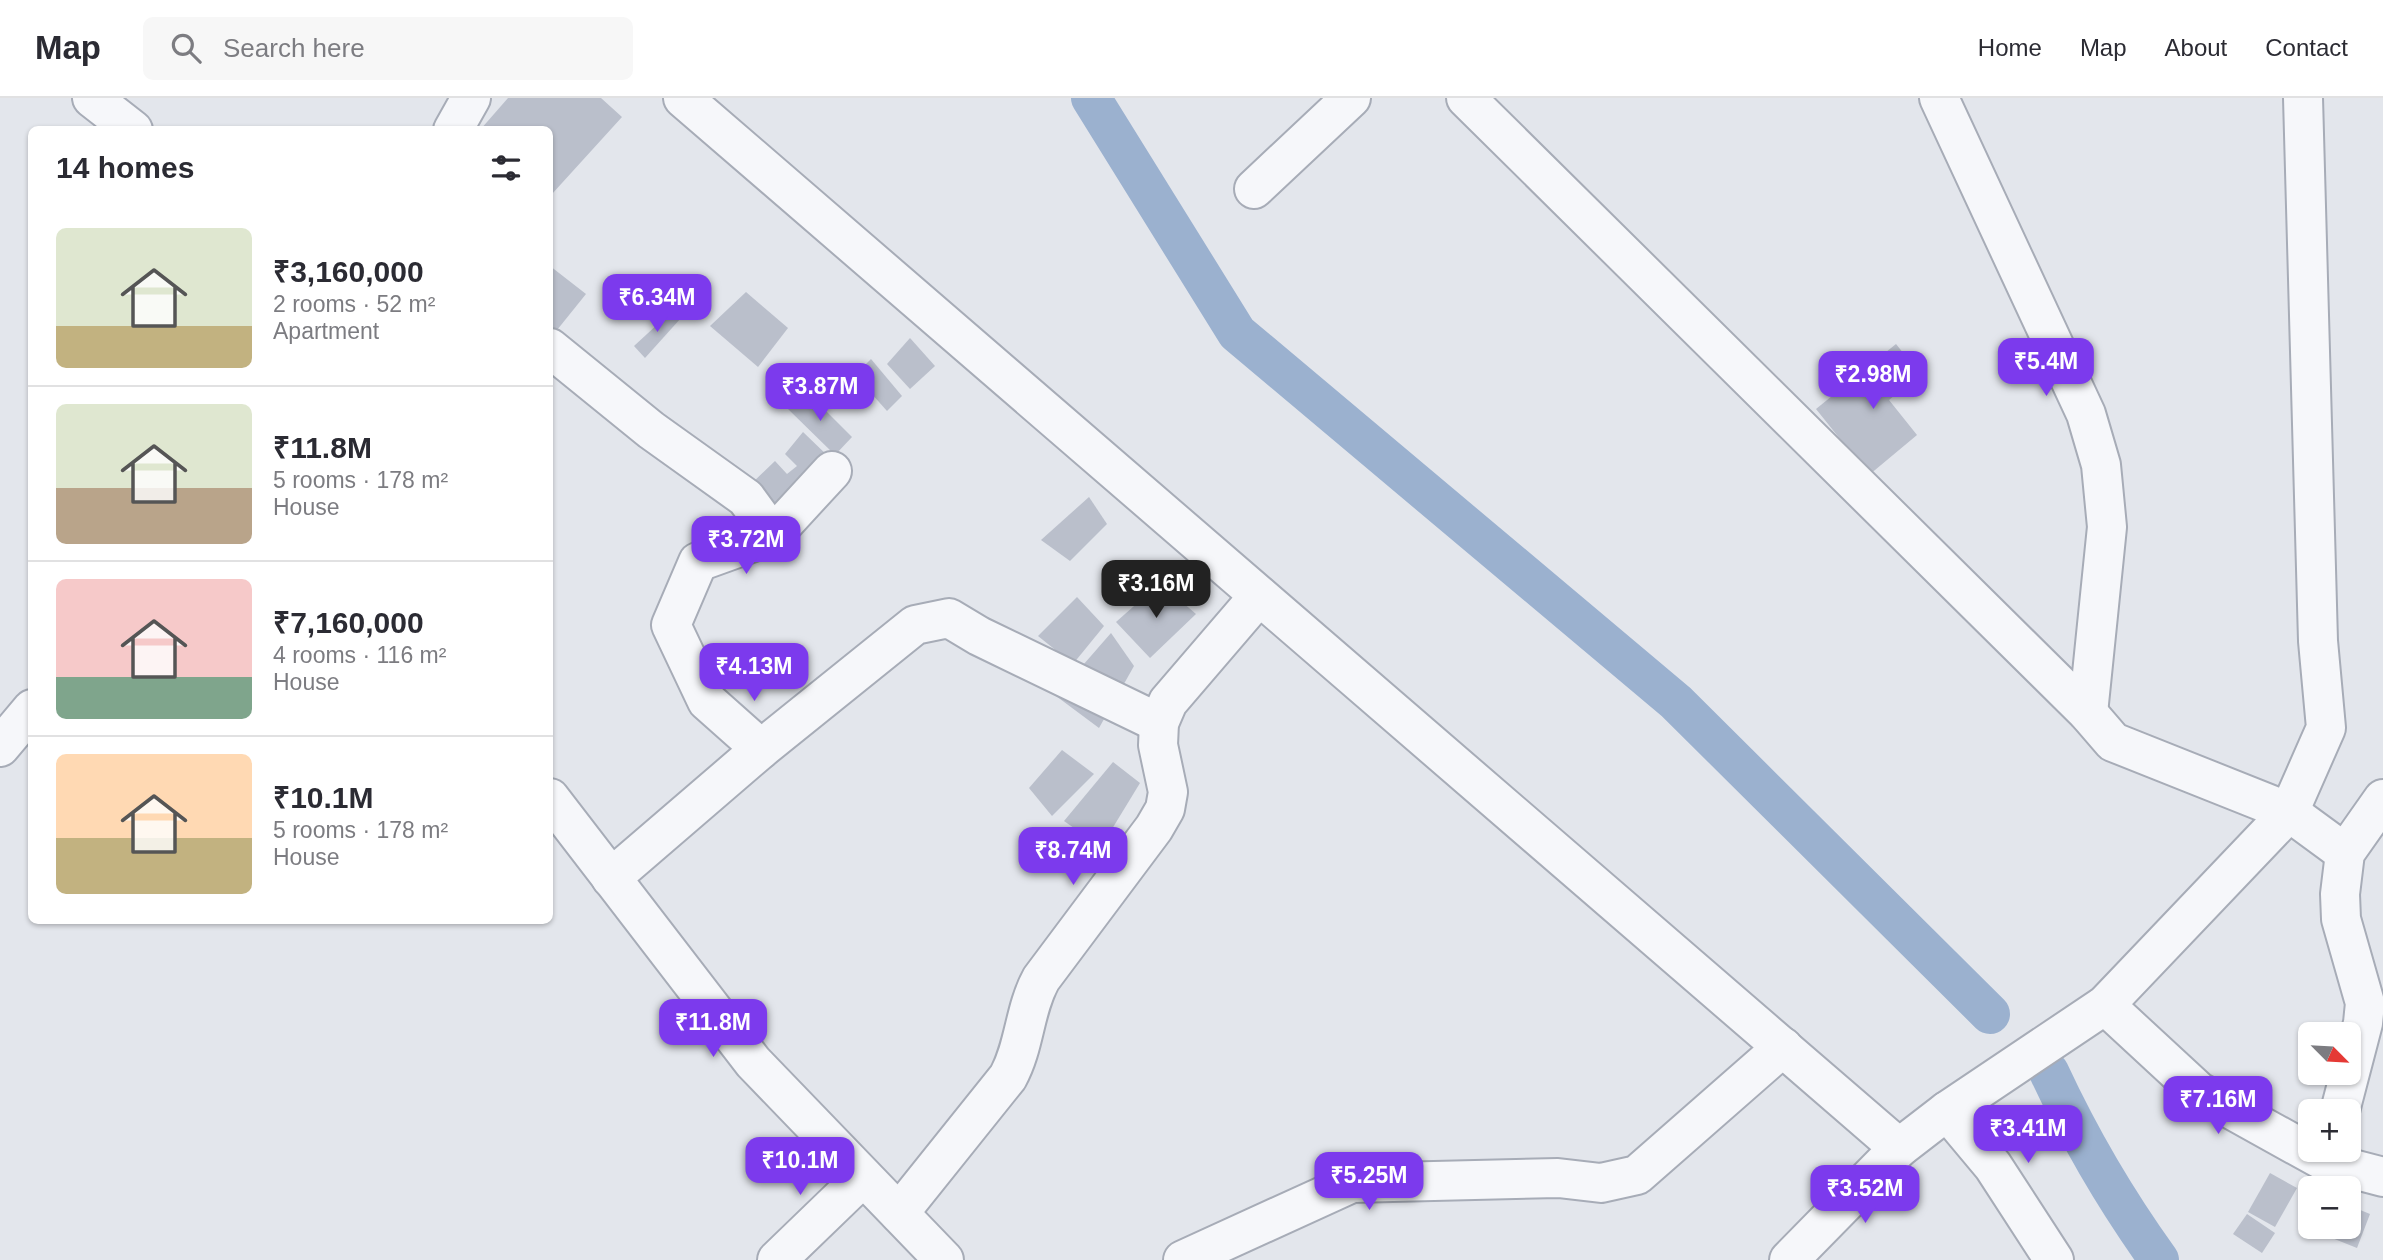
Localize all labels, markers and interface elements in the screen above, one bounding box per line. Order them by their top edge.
search box [143,17,633,80]
text: Map [35,29,101,66]
icon: search [167,29,205,67]
text: Search here [223,33,365,63]
text: Home [1978,34,2042,61]
text: Map [2080,34,2127,61]
text: About [2165,34,2227,61]
text: Contact [2265,34,2348,61]
icon: filters [487,149,525,187]
text: 14 homes [56,151,194,184]
text: ₹3,160,000 [273,255,424,288]
icon: home [112,256,196,340]
pin: ₹6.34M [600,274,714,334]
text: ₹6.34M [618,284,696,310]
text: 2 rooms · 52 m² [273,291,435,317]
text: Apartment [273,318,379,344]
pin: ₹5.4M [1997,338,2095,398]
text: ₹5.4M [2014,348,2078,374]
pin: ₹2.98M [1816,352,1930,411]
text: ₹2.98M [1834,361,1912,387]
pin: ₹3.87M [763,364,877,423]
text: ₹3.87M [781,373,859,399]
text: ₹11.8M [273,431,372,464]
icon: home [112,432,196,516]
text: 5 rooms · 178 m² [273,467,448,493]
text: House [273,494,339,520]
pin: ₹3.72M [689,517,803,576]
text: ₹3.72M [707,526,785,552]
pin: ₹3.16M [1099,560,1213,620]
text: ₹3.16M [1117,570,1195,596]
text: ₹7,160,000 [273,606,424,639]
icon: home [112,607,196,691]
text: 4 rooms · 116 m² [273,642,446,668]
pin: ₹4.13M [697,644,811,703]
text: ₹4.13M [715,653,793,679]
text: House [273,669,339,695]
text: ₹10.1M [273,781,374,814]
icon: home [112,782,196,866]
text: 5 rooms · 178 m² [273,817,448,843]
pin: ₹8.74M [1016,828,1130,887]
text: ₹8.74M [1034,837,1112,863]
text: House [273,844,339,870]
pin: ₹11.8M [656,1000,770,1059]
text: ₹11.8M [675,1009,751,1035]
north arrow [2298,1022,2361,1085]
map controls [2298,1022,2361,1239]
pin: ₹7.16M [2161,1076,2275,1136]
text: ₹7.16M [2179,1086,2257,1112]
button: + [2298,1099,2361,1162]
pin: ₹3.41M [1971,1105,2085,1165]
text: ₹3.41M [1989,1115,2067,1141]
pin: ₹10.1M [743,1138,857,1197]
text: ₹10.1M [761,1147,839,1173]
pin: ₹5.25M [1312,1152,1426,1212]
text: ₹5.25M [1330,1162,1408,1188]
pin: ₹3.52M [1808,1166,1922,1225]
text: ₹3.52M [1826,1175,1904,1201]
button: − [2298,1176,2361,1239]

